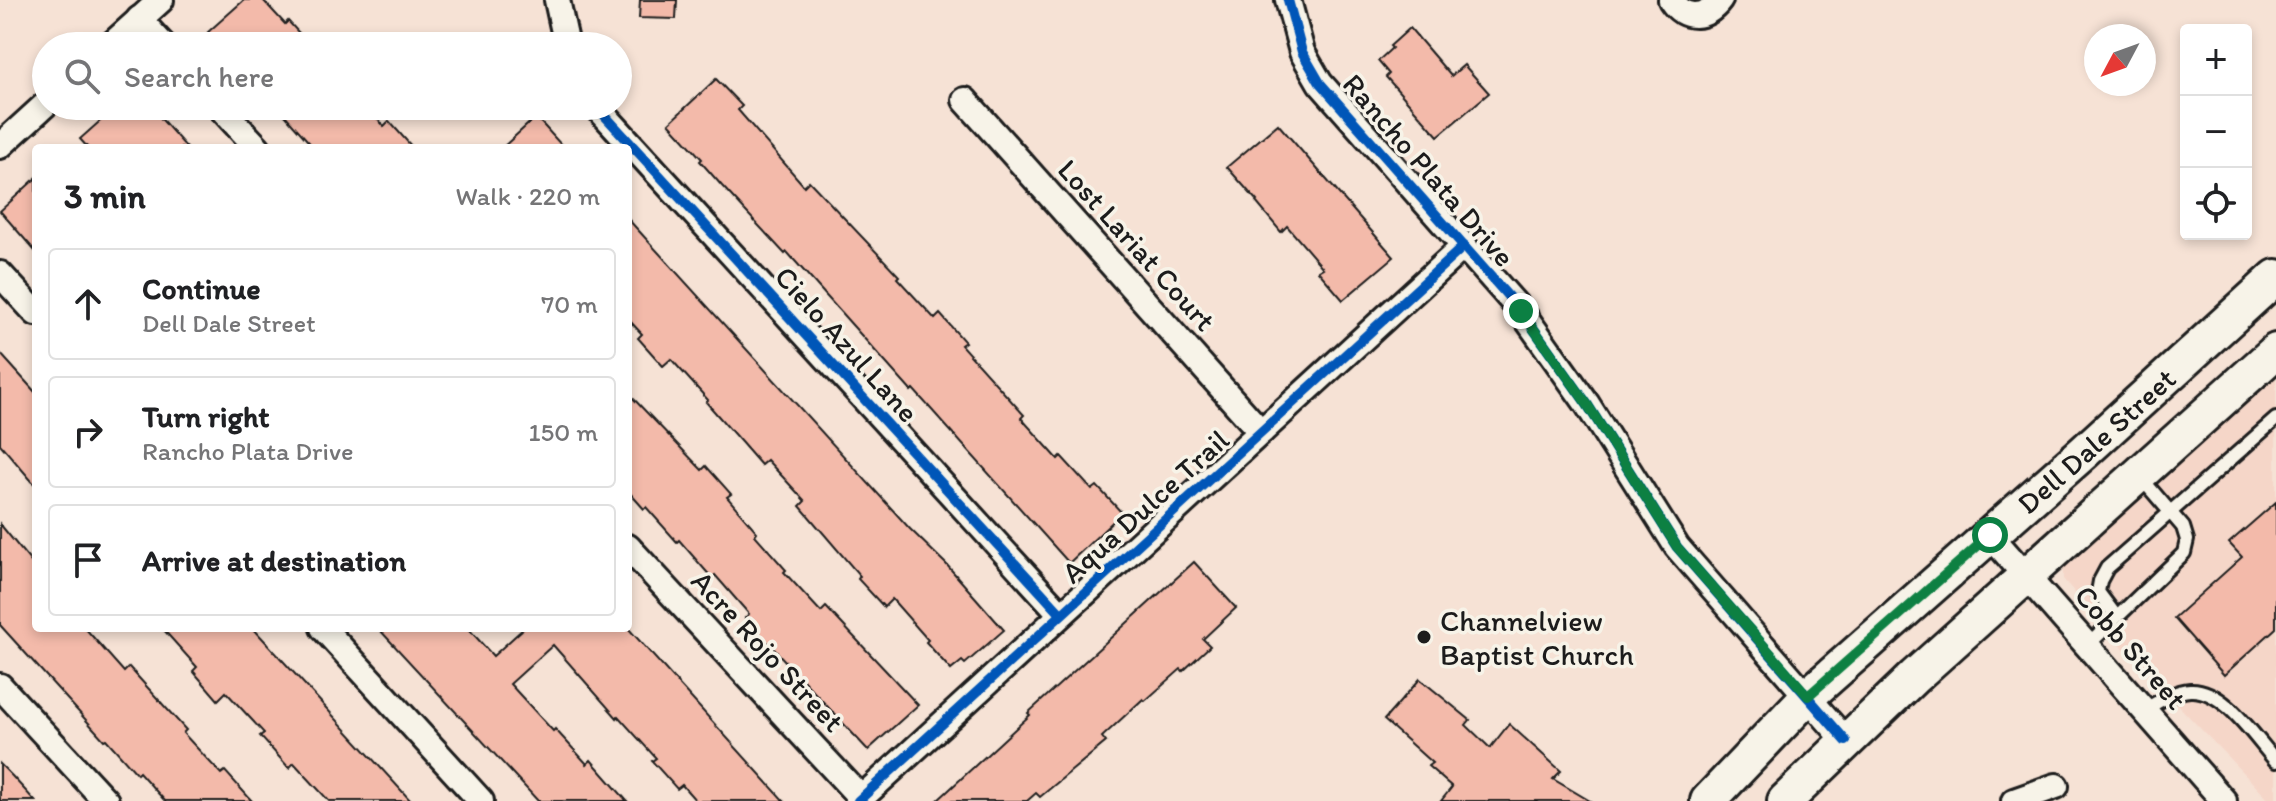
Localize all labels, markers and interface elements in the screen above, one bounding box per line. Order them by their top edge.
north arrow [2084,24,2156,96]
map controls [2180,24,2252,240]
button: + [2180,24,2252,96]
search box [32,32,632,120]
icon: search [60,54,104,98]
text: Search here [124,58,274,95]
street label: Rancho Plata Drive [1335,66,1523,274]
button: − [2180,96,2252,168]
street label: Lost Lariat Court [1050,151,1224,339]
button: locate [2180,168,2252,240]
text: 3 min [64,176,146,217]
text: Walk · 220 m [456,180,600,212]
street label: Cielo Azul Lane [767,258,927,430]
text: Continue [142,270,261,307]
icon: ahead [66,282,110,326]
text: 70 m [541,288,598,320]
route end [1503,293,1539,329]
text: Dell Dale Street [142,307,316,339]
street label: Dell Dale Street [2009,360,2183,521]
text: Turn right [142,398,270,435]
icon: right [66,410,110,454]
text: 150 m [529,416,598,448]
street label: Aqua Dulce Trail [1054,421,1237,591]
text: Rancho Plata Drive [142,435,353,467]
route start [1972,517,2008,553]
icon: arrive [66,538,110,582]
text: Arrive at destination [142,542,406,579]
street label: Acre Rojo Street [684,562,852,740]
street label: Cobb Street [2067,577,2195,717]
place label: Channelview Baptist Church [1440,602,1634,673]
marker: Channelview Baptist Church [1415,628,1433,646]

